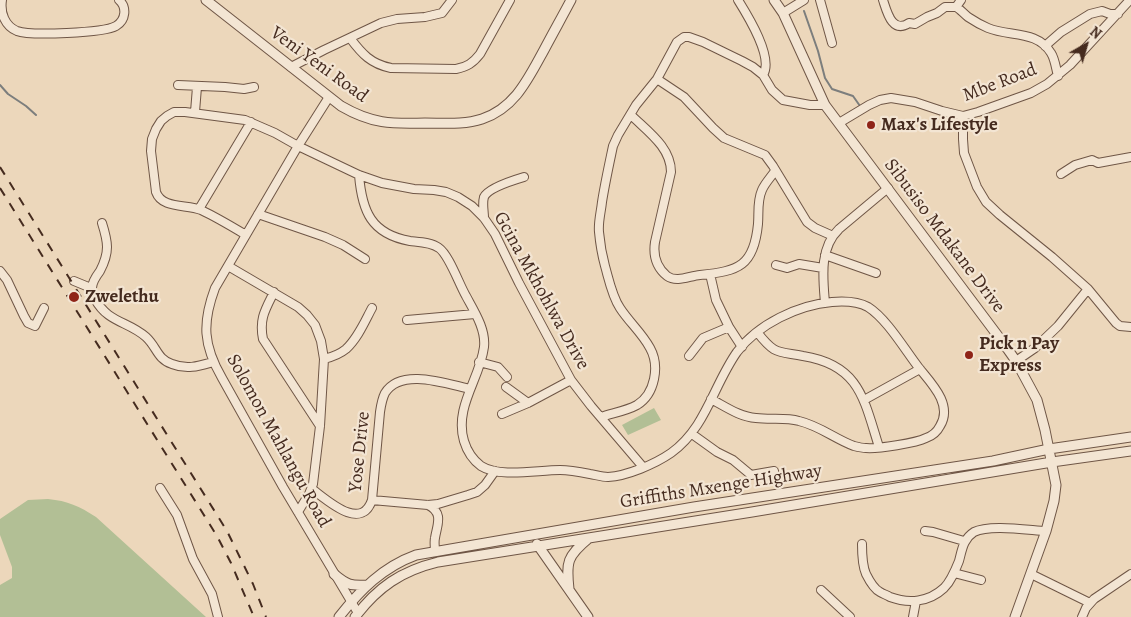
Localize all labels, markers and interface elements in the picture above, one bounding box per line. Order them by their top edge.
north arrow [1061,20,1111,70]
street label: Veni Yeni Road [266,22,372,108]
text: N [1086,22,1105,43]
street label: Mbe Road [960,58,1040,108]
place label: Max's Lifestyle [881,114,998,136]
marker: Max's Lifestyle [865,119,877,131]
street label: Sibusiso Mdakane Drive [879,154,1009,318]
street label: Gcina Mkhohlwa Drive [488,208,594,374]
place label: Zwelethu [85,286,159,308]
marker: Zwelethu [67,290,81,304]
place label: Pick n Pay Express [979,333,1059,377]
marker: Pick n Pay Express [963,349,975,361]
street label: Solomon Mahlangu Road [221,350,335,532]
street label: Yose Drive [344,410,376,494]
street label: Griffiths Mxenge Highway [619,460,823,514]

